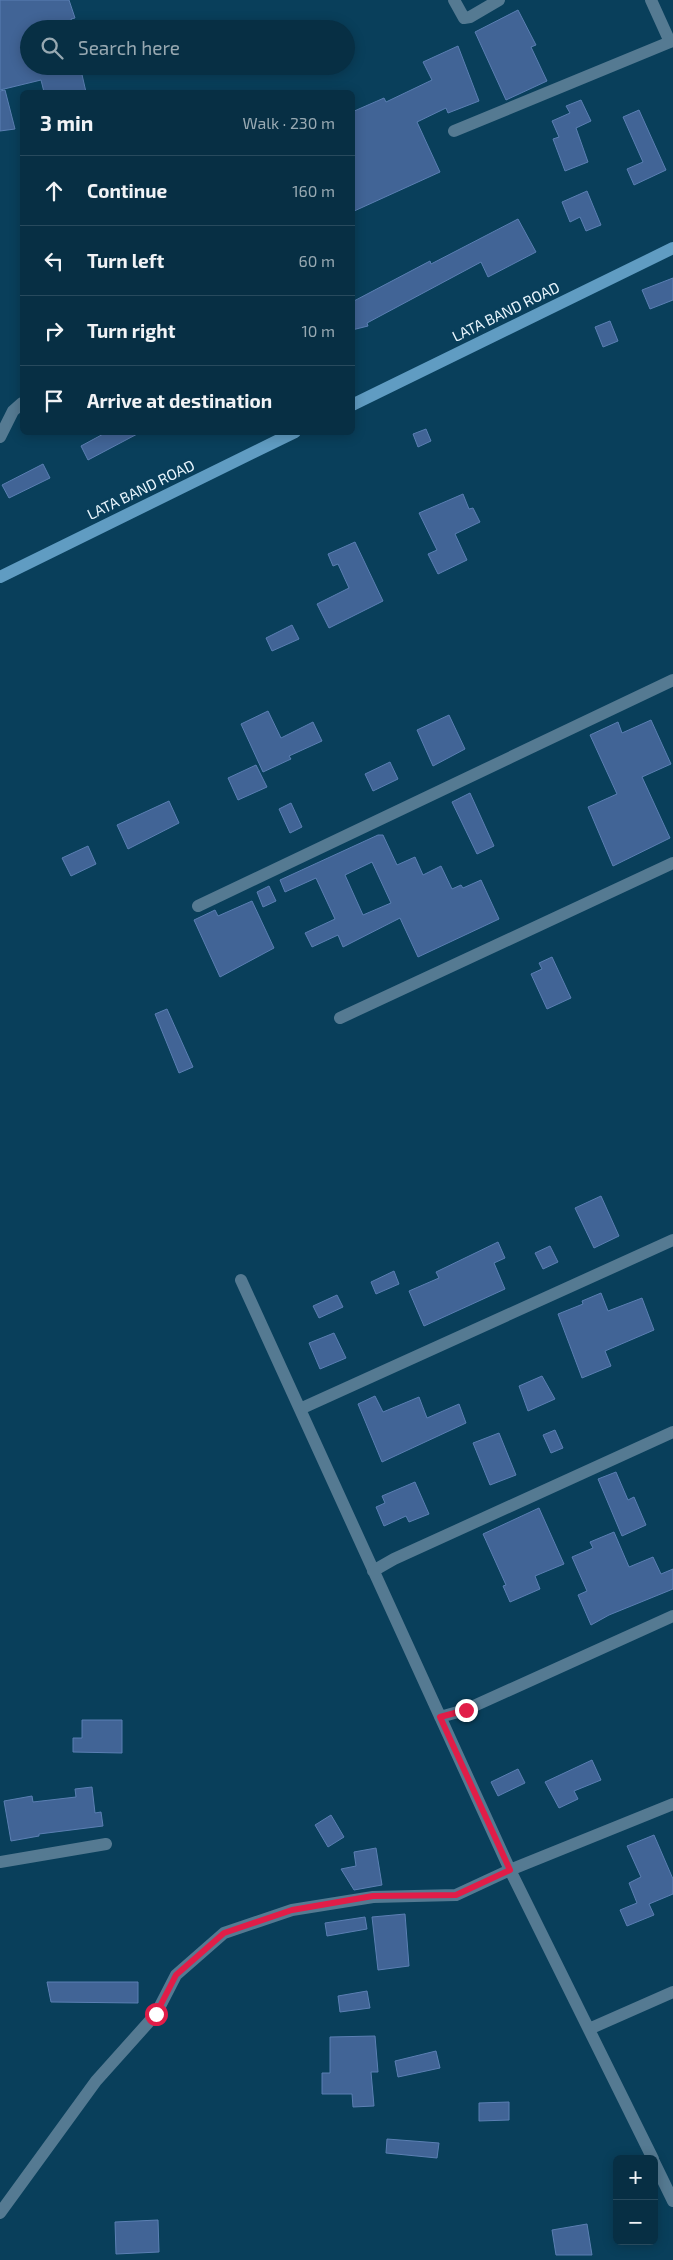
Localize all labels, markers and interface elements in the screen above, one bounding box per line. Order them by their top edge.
search box [20,20,355,75]
icon: search [38,34,66,62]
text: Search here [78,36,180,59]
text: 3 min [40,110,93,135]
text: Walk · 230 m [242,113,335,132]
icon: ahead [40,177,68,205]
text: Continue [87,179,167,202]
text: 160 m [292,181,335,200]
icon: left [40,247,68,275]
text: Turn left [87,249,164,272]
text: 60 m [299,251,335,270]
street label: LATA BAND ROAD [449,277,562,345]
icon: right [40,317,68,345]
text: Turn right [87,319,175,342]
text: 10 m [301,321,335,340]
icon: arrive [40,387,68,415]
text: Arrive at destination [87,389,272,412]
street label: LATA BAND ROAD [84,455,197,523]
route end [455,1699,478,1722]
route start [145,2003,168,2026]
map controls [613,2155,658,2245]
button: + [613,2155,658,2200]
button: − [613,2200,658,2245]

